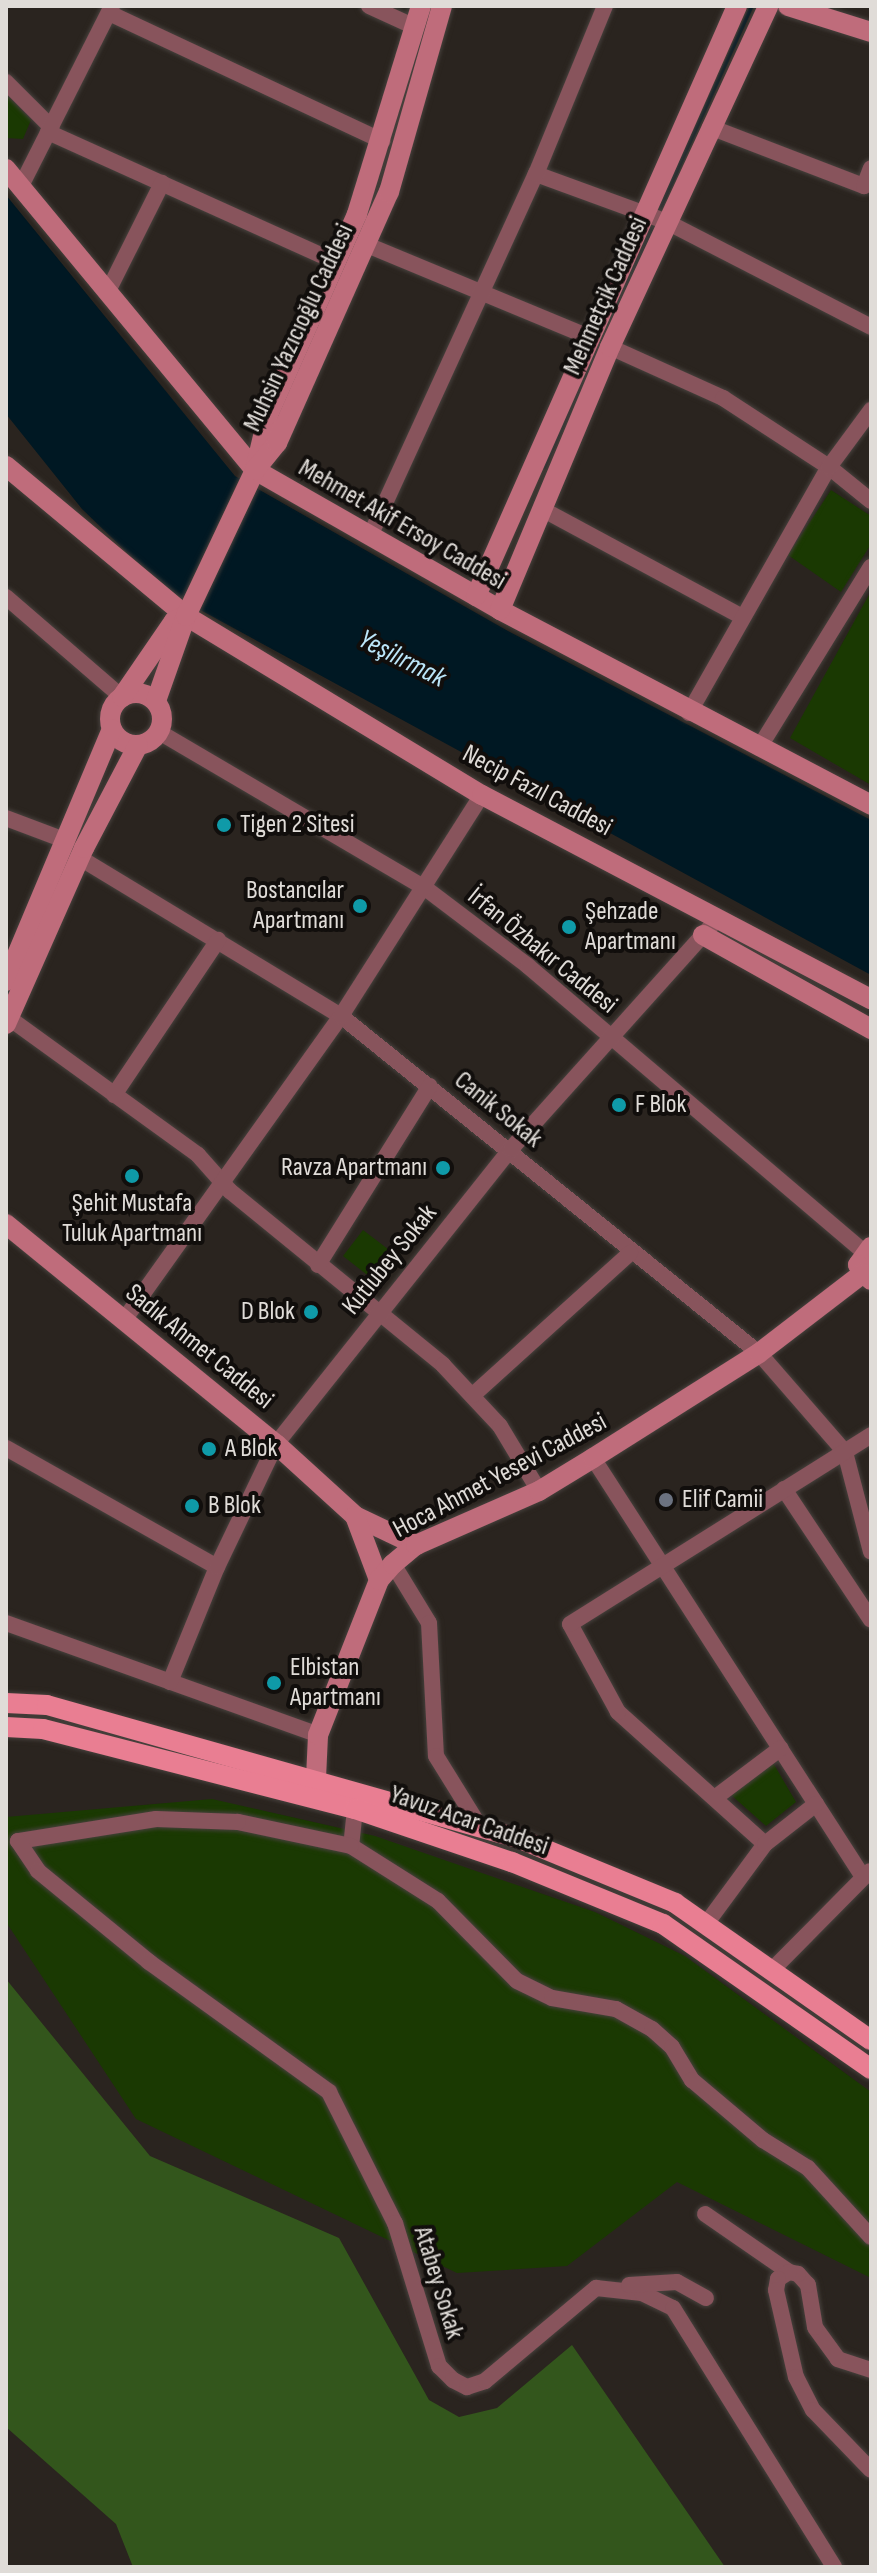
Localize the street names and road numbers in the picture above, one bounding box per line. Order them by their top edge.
street label: Mehmetçik Caddesi [557,212,655,380]
street label: Muhsin Yazıcıoğlu Caddesi [237,219,361,437]
street label: Mehmet Akif Ersoy Caddesi [293,453,511,597]
street label: Necip Fazıl Caddesi [457,739,617,843]
street label: İrfan Özbakır Caddesi [461,881,623,1021]
street label: Canik Sokak [448,1065,548,1155]
street label: Kutlubey Sokak [336,1199,444,1321]
street label: Sadık Ahmet Caddesi [119,1278,279,1416]
street label: Hoca Ahmet Yesevi Caddesi [388,1407,612,1545]
street label: Yavuz Acar Caddesi [386,1779,552,1863]
street label: Atabey Sokak [406,2223,470,2343]

